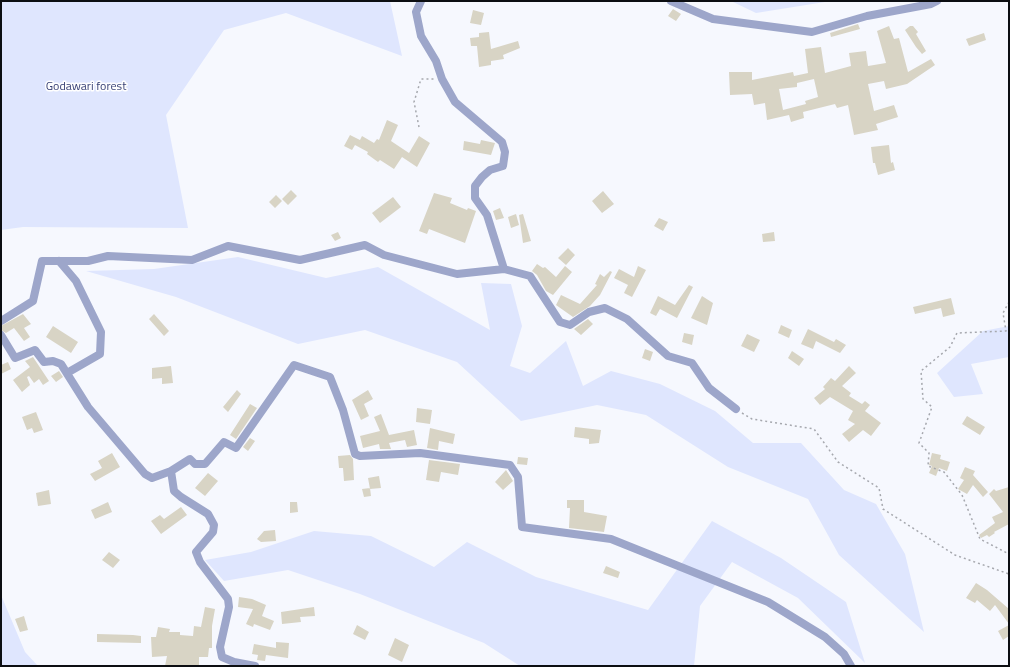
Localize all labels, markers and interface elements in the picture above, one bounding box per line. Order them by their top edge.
park label: Godawari forest [46,80,126,94]

